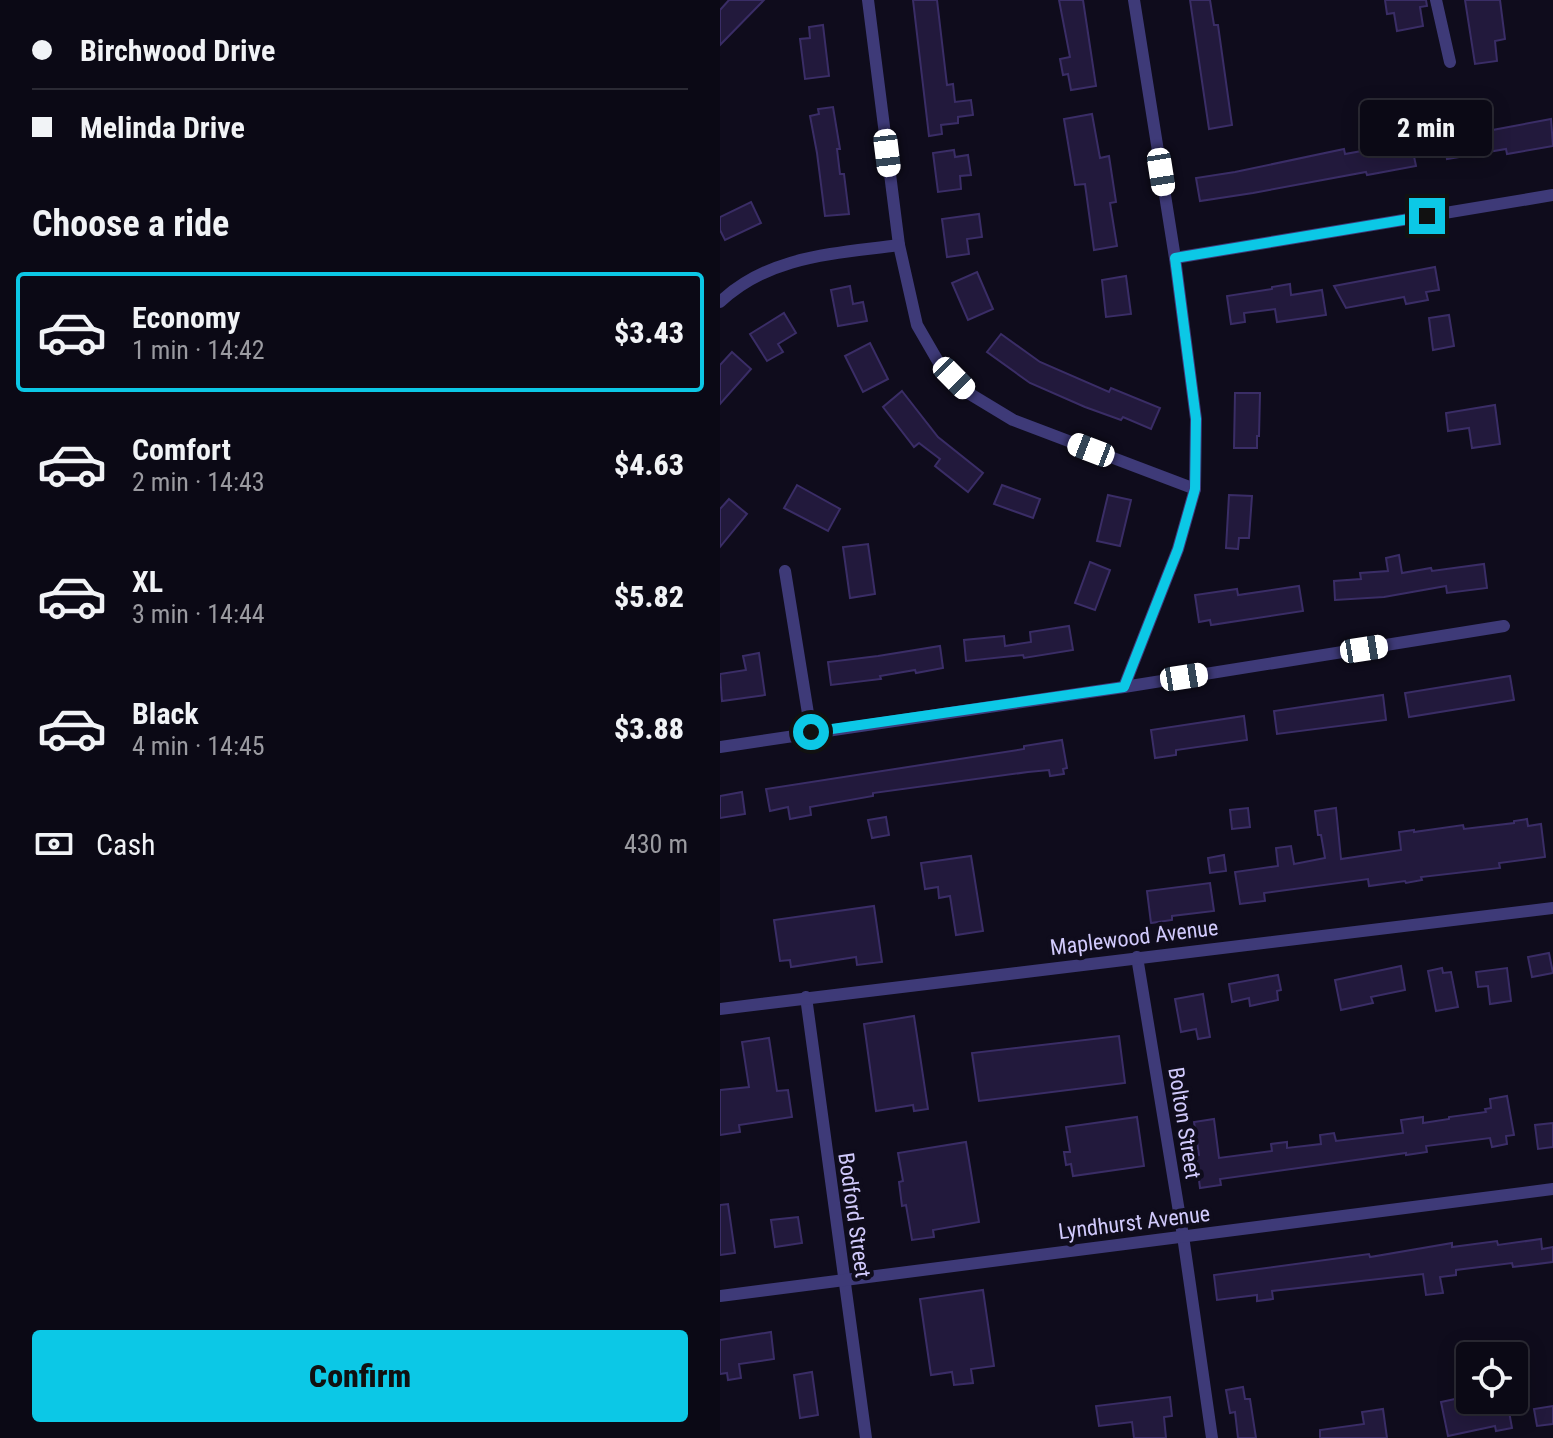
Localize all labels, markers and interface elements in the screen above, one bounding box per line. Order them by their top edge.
text: Birchwood Drive [80,33,275,68]
callout: 2 min [1361,100,1493,156]
text: Melinda Drive [80,110,245,145]
text: 2 min [1397,113,1455,143]
car [872,128,902,178]
car [1145,146,1177,198]
route end [1409,198,1445,234]
text: Choose a ride [32,203,229,245]
icon: car [36,296,108,368]
text: Economy [132,300,240,335]
text: $3.43 [614,315,684,350]
text: 1 min · 14:42 [132,335,265,365]
car [929,353,979,403]
icon: car [36,428,108,500]
car [1064,430,1118,470]
text: Comfort [132,432,231,467]
text: $4.63 [614,447,684,482]
text: 2 min · 14:43 [132,467,265,497]
icon: car [36,560,108,632]
text: XL [132,564,163,599]
text: $5.82 [614,579,684,614]
text: 3 min · 14:44 [132,599,265,629]
car [1338,633,1390,665]
car [1158,661,1210,693]
icon: car [36,692,108,764]
text: Black [132,696,199,731]
text: $3.88 [614,711,684,746]
route start [793,714,829,750]
text: 4 min · 14:45 [132,731,265,761]
icon: cash [32,822,76,866]
text: Cash [96,827,156,862]
text: 430 m [624,829,688,859]
street label: Maplewood Avenue [1049,915,1219,960]
street label: Bolton Street [1163,1065,1206,1181]
street label: Bodford Street [833,1151,876,1279]
street label: Lyndhurst Avenue [1057,1201,1211,1244]
button: Confirm [32,1330,688,1422]
map controls [1456,1342,1528,1414]
button: locate [1456,1342,1528,1414]

